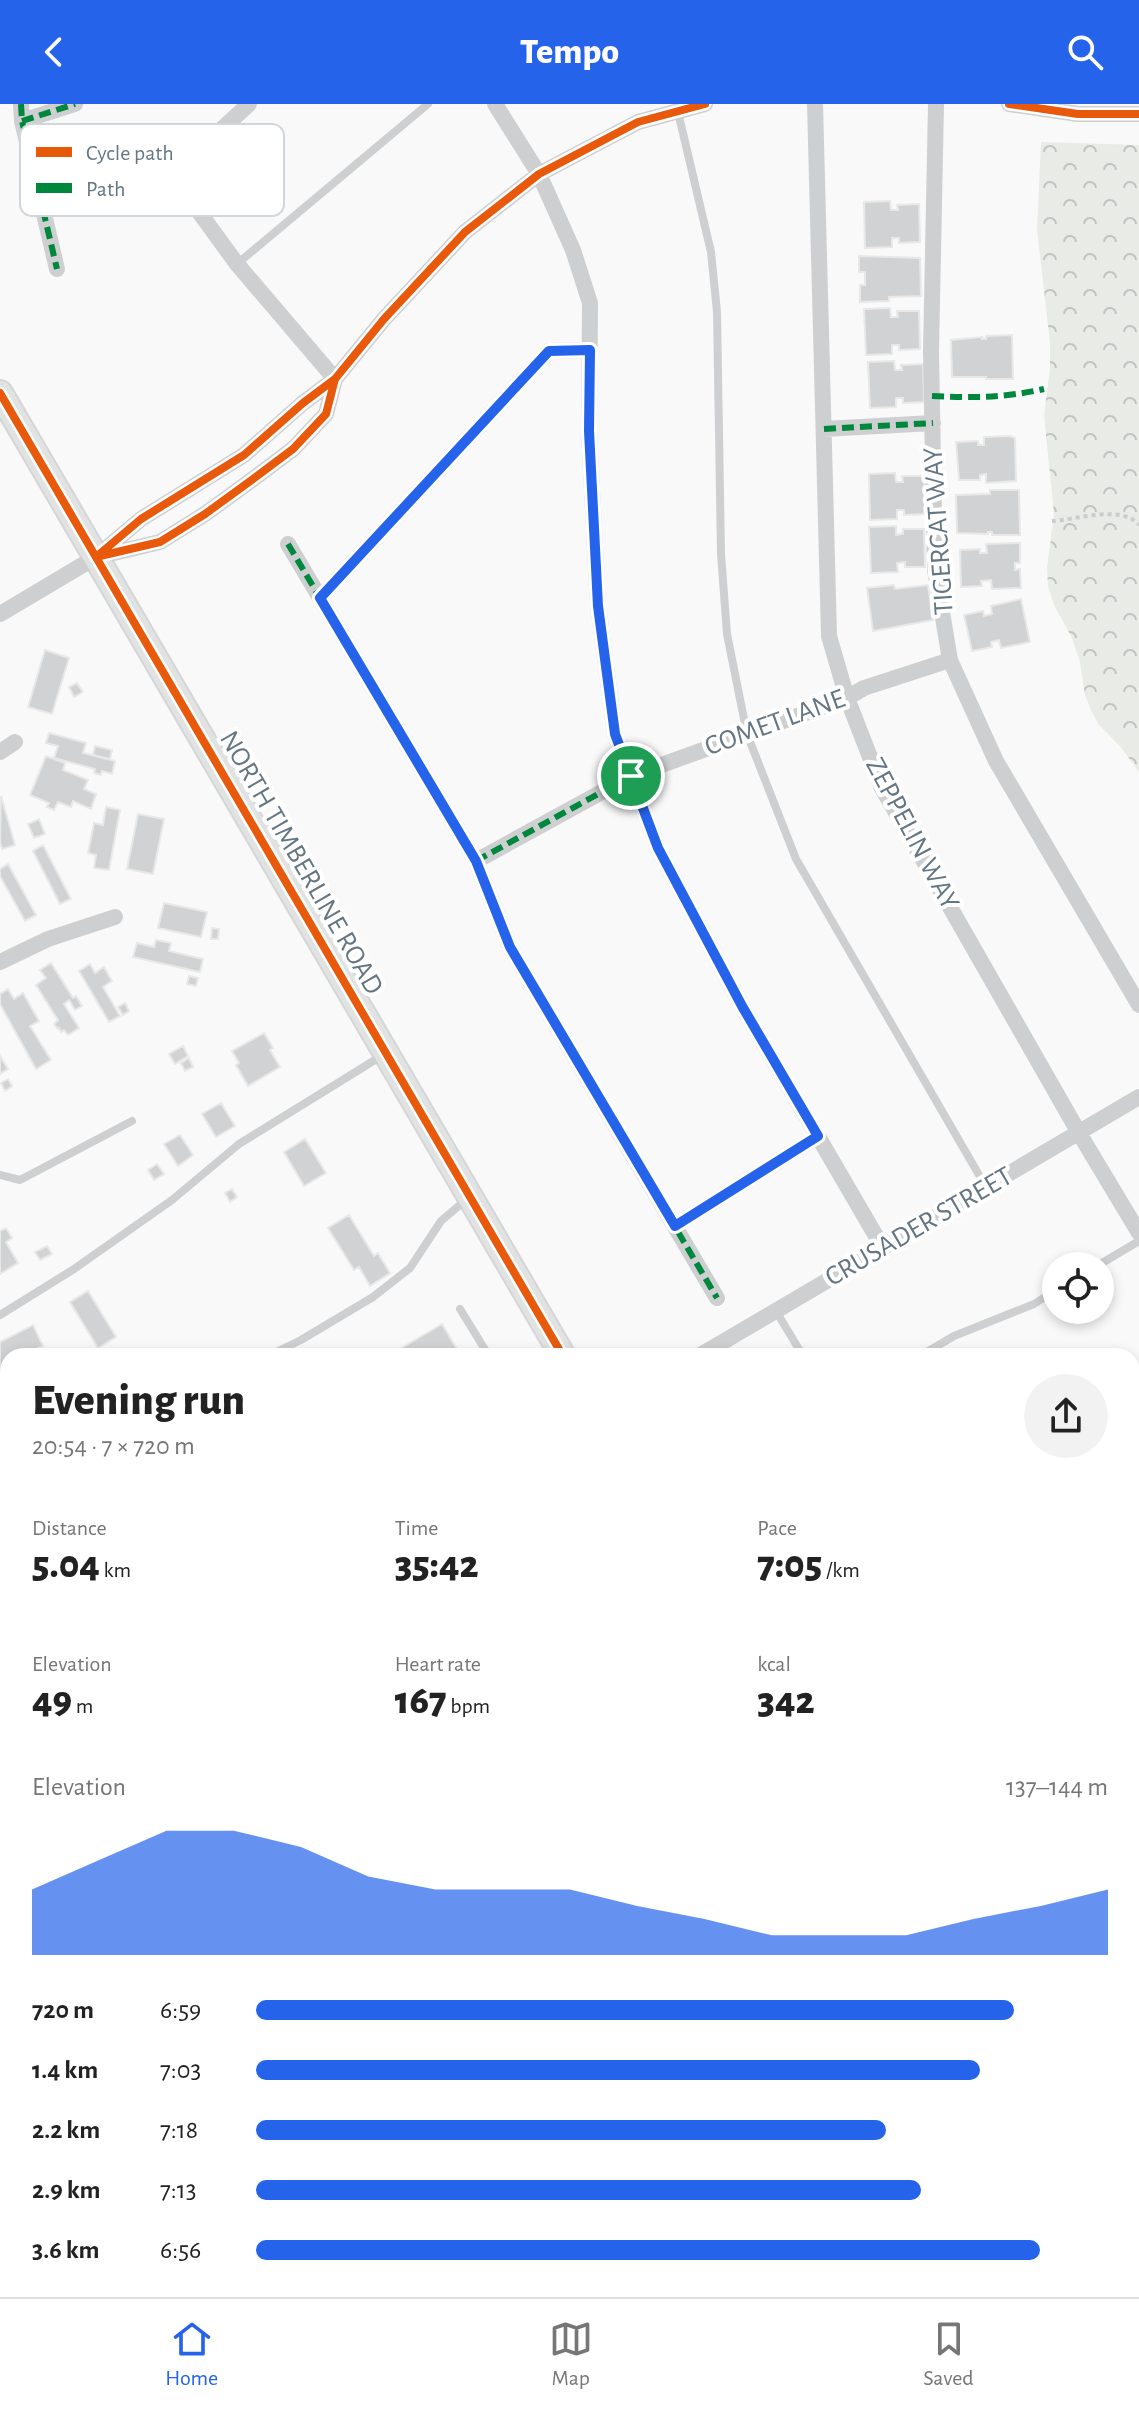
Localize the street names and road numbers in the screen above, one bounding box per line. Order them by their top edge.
street label: TIGERCAT WAY [919,446,959,616]
street label: COMET LANE [701,685,849,761]
street label: NORTH TIMBERLINE ROAD [214,726,388,1000]
street label: ZEPPELIN WAY [860,753,964,915]
street label: CRUSADER STREET [821,1162,1018,1292]

